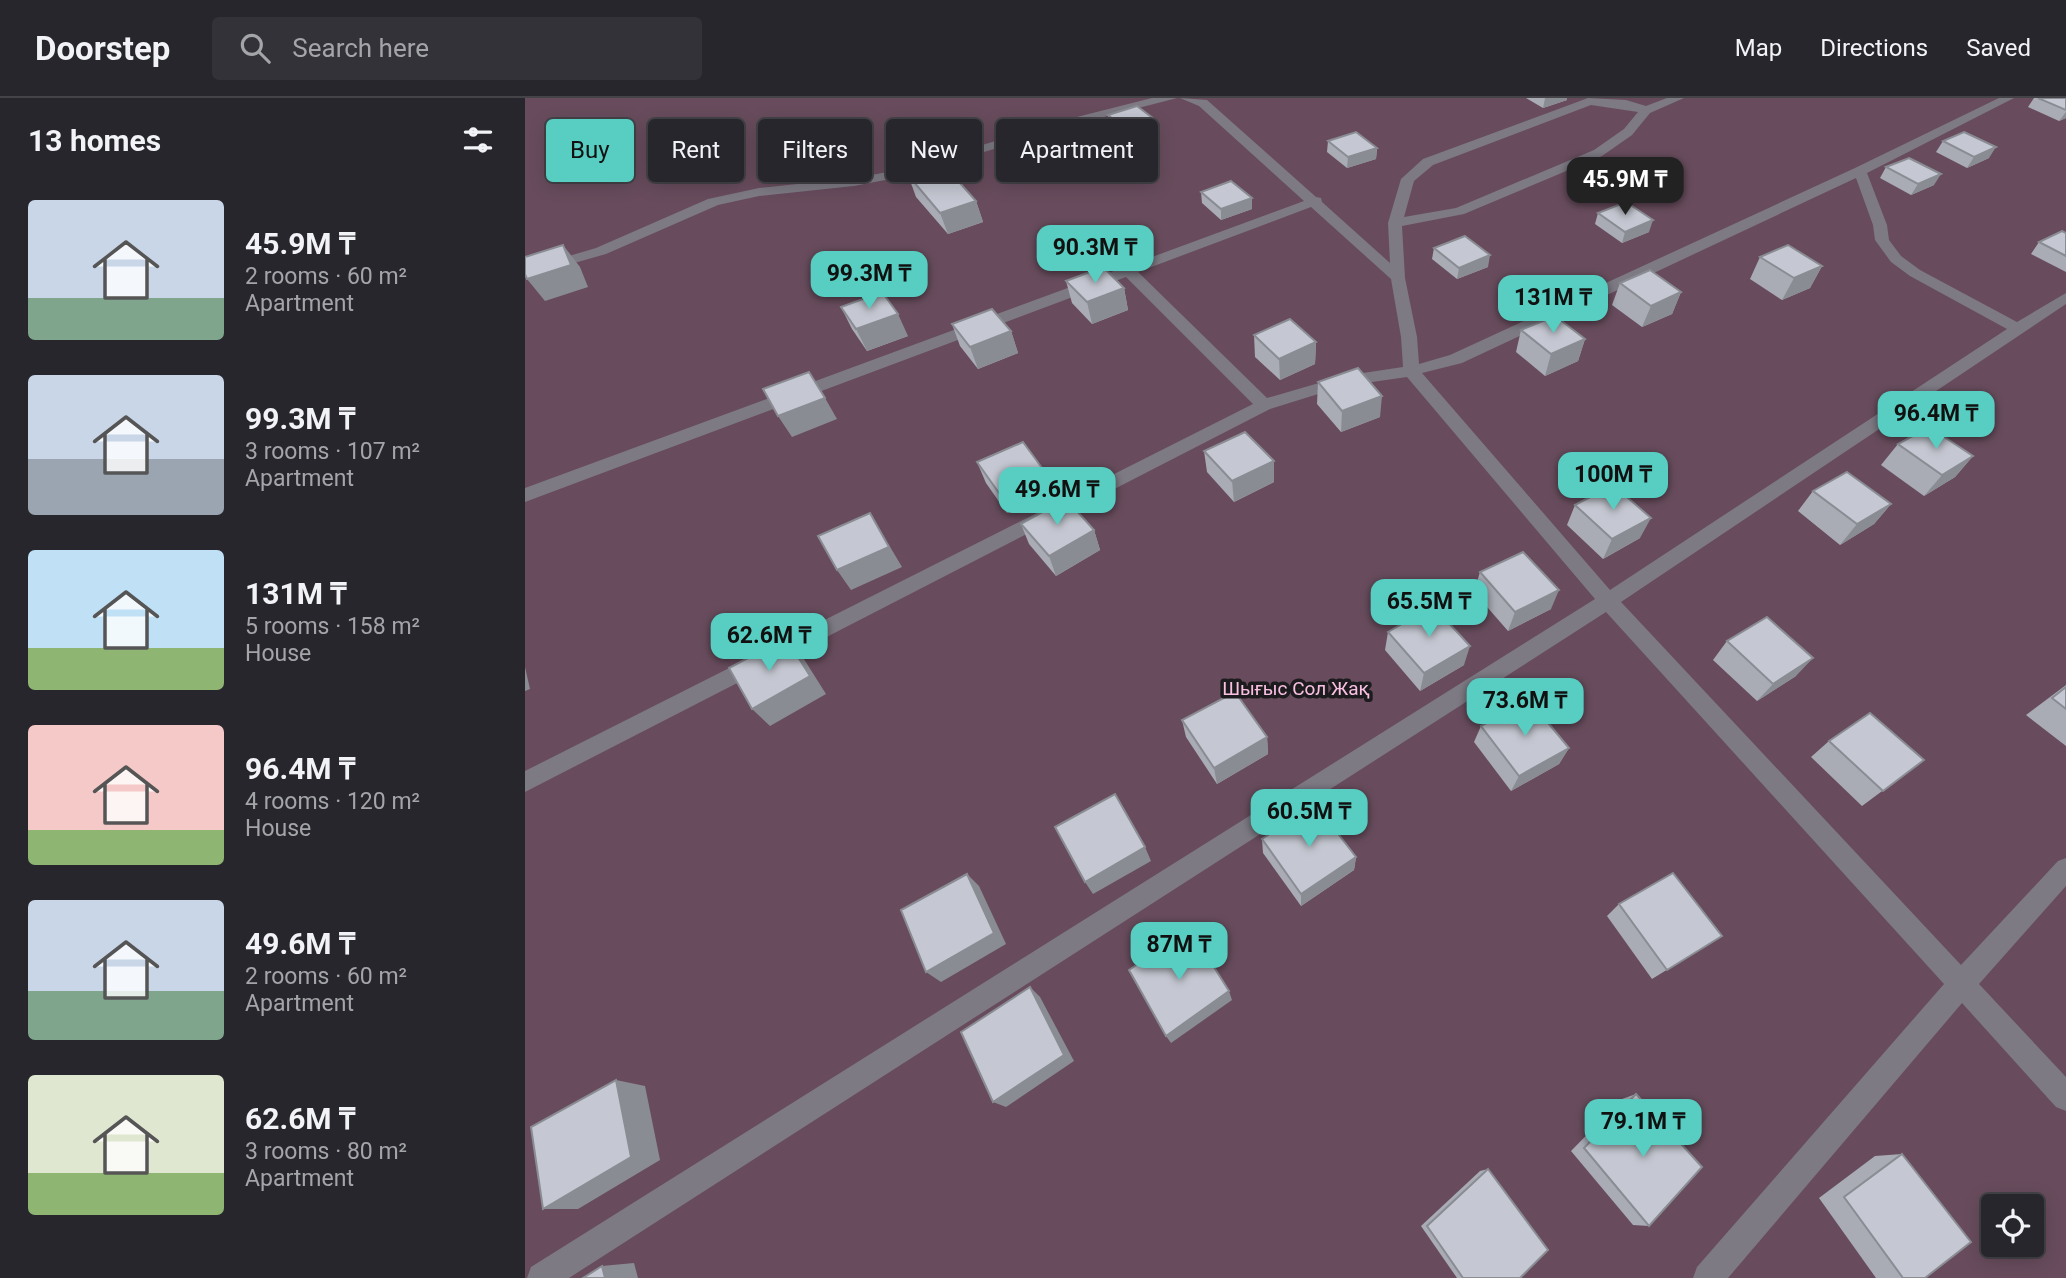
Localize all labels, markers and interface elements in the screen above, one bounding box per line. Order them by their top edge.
search box [212,17,702,80]
text: Doorstep [35,29,170,68]
icon: search [236,29,274,67]
text: Search here [292,33,429,63]
text: Map [1735,34,1782,62]
text: Directions [1820,34,1928,62]
text: Saved [1966,34,2031,62]
chip: Buy [546,119,634,182]
chip: Rent [648,119,744,182]
chip: Filters [758,119,872,182]
chip: New [886,119,982,182]
chip: Apartment [996,119,1158,182]
icon: filters [459,121,497,159]
text: 13 homes [28,123,161,158]
pin: 45.9M ₸ [1560,158,1690,217]
text: 45.9M ₸ [1583,166,1667,193]
text: 45.9M ₸ [245,226,355,261]
pin: 90.3M ₸ [1030,226,1160,285]
icon: home [84,228,168,312]
text: 90.3M ₸ [1053,234,1137,261]
pin: 99.3M ₸ [804,252,934,311]
text: 99.3M ₸ [827,260,911,287]
text: 2 rooms · 60 m² [245,263,407,290]
pin: 131M ₸ [1496,275,1610,335]
text: 131M ₸ [1514,284,1592,311]
text: Apartment [245,290,354,317]
pin: 96.4M ₸ [1871,392,2001,451]
text: 96.4M ₸ [1894,400,1978,427]
text: 99.3M ₸ [245,401,355,436]
icon: home [84,403,168,487]
text: 3 rooms · 107 m² [245,438,420,465]
pin: 100M ₸ [1556,452,1670,512]
text: 100M ₸ [1574,461,1652,488]
text: Apartment [245,465,354,492]
pin: 49.6M ₸ [992,468,1122,527]
text: 49.6M ₸ [1015,476,1099,503]
text: 131M ₸ [245,576,347,611]
icon: home [84,578,168,662]
pin: 65.5M ₸ [1364,580,1494,639]
text: 65.5M ₸ [1387,588,1471,615]
text: 5 rooms · 158 m² [245,613,420,640]
pin: 62.6M ₸ [704,614,834,673]
text: 62.6M ₸ [727,622,811,649]
text: House [245,640,311,667]
park label: Шығыс Сол Жақ [1222,677,1370,700]
pin: 73.6M ₸ [1460,678,1590,738]
text: 73.6M ₸ [1483,687,1567,714]
text: 96.4M ₸ [245,751,355,786]
icon: home [84,753,168,837]
text: 4 rooms · 120 m² [245,788,420,815]
pin: 60.5M ₸ [1244,790,1374,849]
text: 60.5M ₸ [1267,798,1351,825]
text: House [245,815,311,842]
pin: 87M ₸ [1130,922,1228,982]
text: 49.6M ₸ [245,926,355,961]
icon: home [84,928,168,1012]
text: 87M ₸ [1147,931,1211,958]
text: 2 rooms · 60 m² [245,963,407,990]
text: Apartment [245,990,354,1017]
pin: 79.1M ₸ [1578,1100,1708,1159]
text: 62.6M ₸ [245,1101,355,1136]
icon: home [84,1103,168,1187]
text: 79.1M ₸ [1601,1108,1685,1135]
text: 3 rooms · 80 m² [245,1138,407,1165]
text: Apartment [245,1165,354,1192]
map controls [1981,1194,2044,1257]
button: locate [1981,1194,2044,1257]

